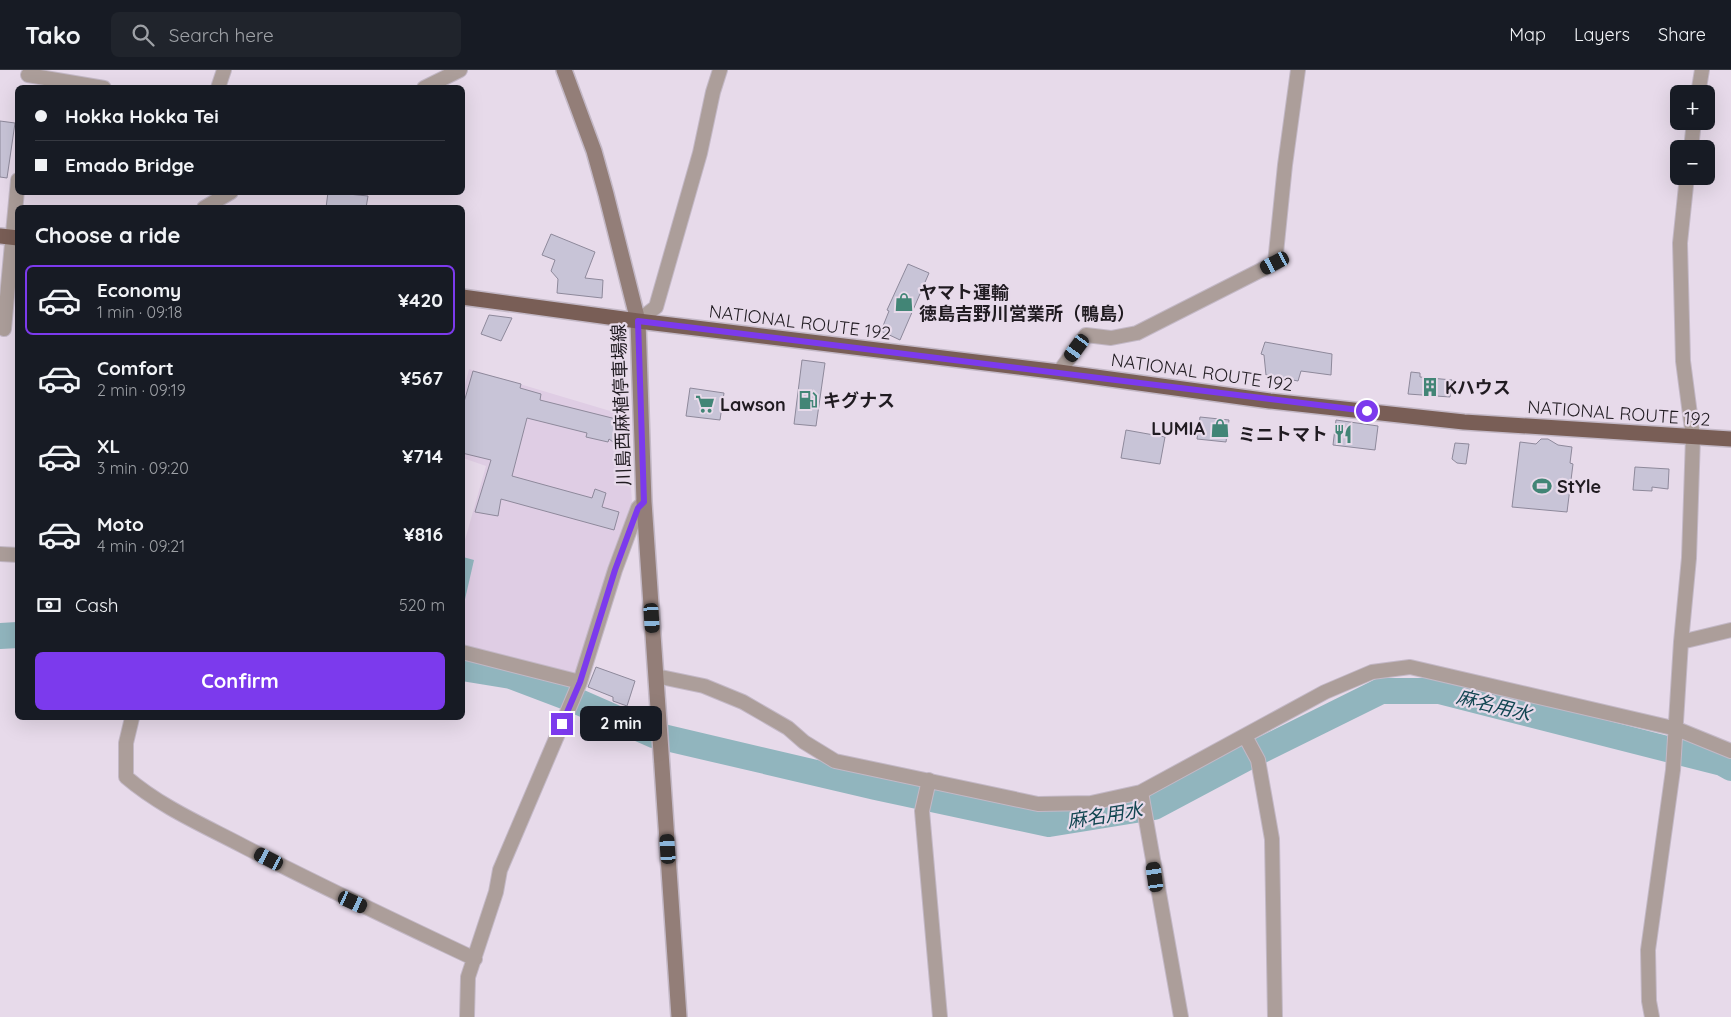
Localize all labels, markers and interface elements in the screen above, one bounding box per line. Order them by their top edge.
search box [111,12,461,57]
text: Tako [25,20,81,50]
icon: search [129,21,157,49]
text: Search here [169,23,274,47]
text: Map [1509,23,1546,46]
text: Layers [1574,23,1630,46]
text: Share [1658,23,1706,46]
map controls [1670,85,1715,185]
button: + [1670,85,1715,130]
text: Hokka Hokka Tei [65,104,219,128]
button: − [1670,140,1715,185]
text: Emado Bridge [65,153,195,177]
text: Choose a ride [35,221,180,249]
car [1258,250,1291,276]
icon: car [37,278,82,323]
text: Economy [97,278,181,302]
place label: ヤマト運輸 徳島吉野川営業所（鴨島） [919,281,1135,325]
text: ¥420 [398,288,443,312]
shop icon: ヤマト運輸 徳島吉野川営業所（鴨島） [893,291,915,313]
street label: NATIONAL ROUTE 192 [708,299,892,345]
text: 1 min · 09:18 [97,302,182,322]
street label: 川島西麻植停車場線 [607,324,635,486]
car [1062,331,1091,365]
street label: NATIONAL ROUTE 192 [1110,348,1294,396]
icon: car [37,356,82,401]
text: Comfort [97,356,174,380]
text: ¥567 [400,366,443,390]
building icon: Kハウス [1419,376,1441,398]
place label: Kハウス [1445,376,1511,399]
text: 2 min · 09:19 [97,380,186,400]
fuel station icon: キグナス [797,389,819,411]
place label: キグナス [823,389,895,412]
supermarket icon: Lawson [694,393,716,415]
place label: Lawson [720,393,786,416]
street label: NATIONAL ROUTE 192 [1527,395,1711,431]
route start [1356,400,1378,422]
place label: LUMIA [1151,417,1205,440]
shop icon: LUMIA [1209,417,1231,439]
place label: ミニトマト [1238,423,1328,446]
restaurant icon: ミニトマト [1332,423,1354,445]
icon: car [37,434,82,479]
text: XL [97,434,120,458]
text: ¥714 [402,444,443,468]
text: 3 min · 09:20 [97,458,189,478]
sports icon: StYle [1531,475,1553,497]
place label: StYle [1557,475,1601,498]
icon: car [37,512,82,557]
text: Moto [97,512,144,536]
text: ¥816 [403,522,443,546]
text: 4 min · 09:21 [97,536,185,556]
icon: cash [35,591,63,619]
text: Cash [75,593,119,617]
text: 520 m [399,595,445,615]
car [643,603,660,633]
button: Confirm [35,652,445,710]
water label: 麻名用水 [1454,684,1536,726]
callout: 2 min [580,706,662,742]
route end [551,713,573,735]
text: 2 min [600,713,642,733]
water label: 麻名用水 [1066,797,1146,833]
car [659,834,676,864]
car [252,846,285,872]
car [1145,861,1164,893]
car [336,889,369,915]

